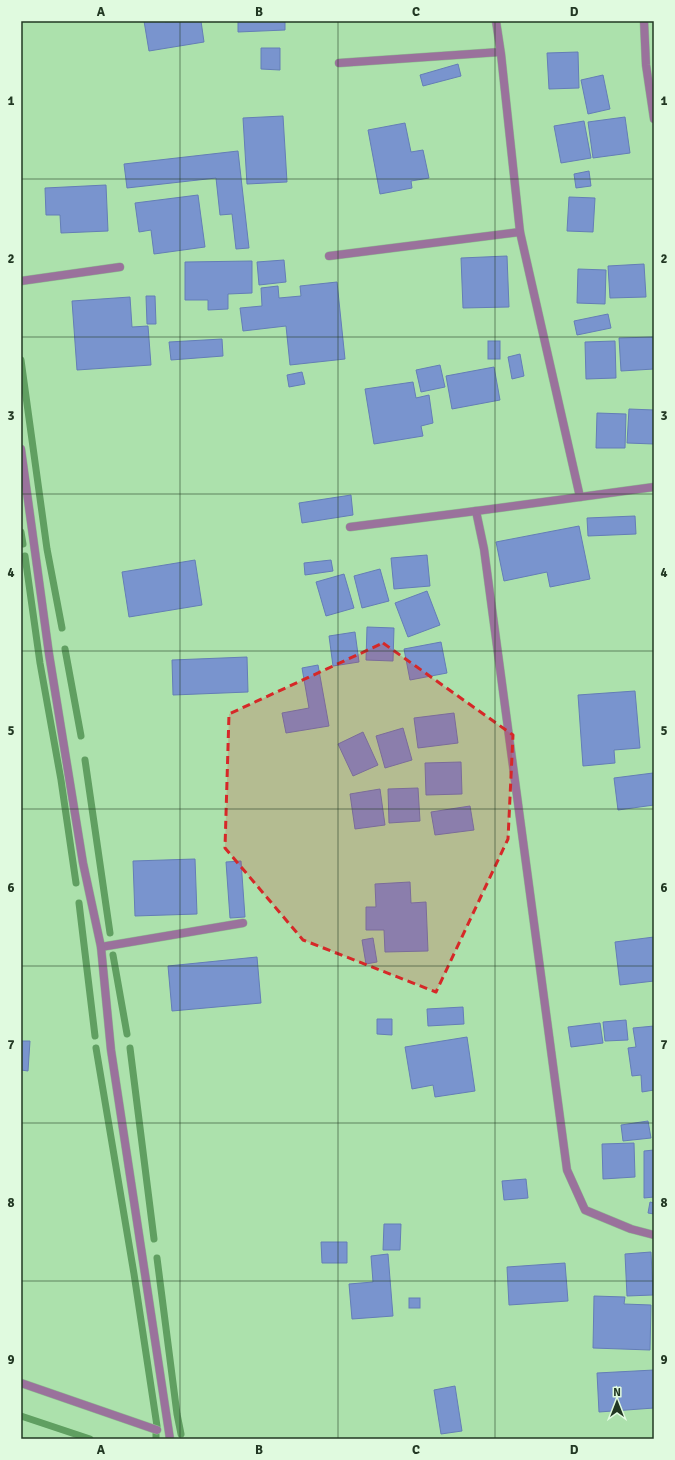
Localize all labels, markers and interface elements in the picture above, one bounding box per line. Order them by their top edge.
text: A [97,4,106,20]
text: B [255,4,263,20]
text: C [412,4,420,20]
text: D [570,4,579,20]
text: 1 [7,93,15,109]
text: 1 [660,93,668,109]
text: 2 [7,251,15,267]
text: 2 [660,251,668,267]
text: 3 [7,408,15,424]
text: 3 [660,408,668,424]
text: 4 [7,565,15,581]
text: 4 [660,565,668,581]
text: 5 [7,723,15,739]
text: 5 [660,723,668,739]
text: 6 [7,880,15,896]
text: 6 [660,880,668,896]
text: 7 [7,1037,15,1053]
text: 7 [660,1037,668,1053]
text: 8 [7,1195,15,1211]
text: 8 [660,1195,668,1211]
text: 9 [7,1352,15,1368]
text: 9 [660,1352,668,1368]
north arrow [597,1382,637,1422]
text: N [613,1386,621,1399]
text: A [97,1442,106,1458]
text: B [255,1442,263,1458]
text: C [412,1442,420,1458]
text: D [570,1442,579,1458]

